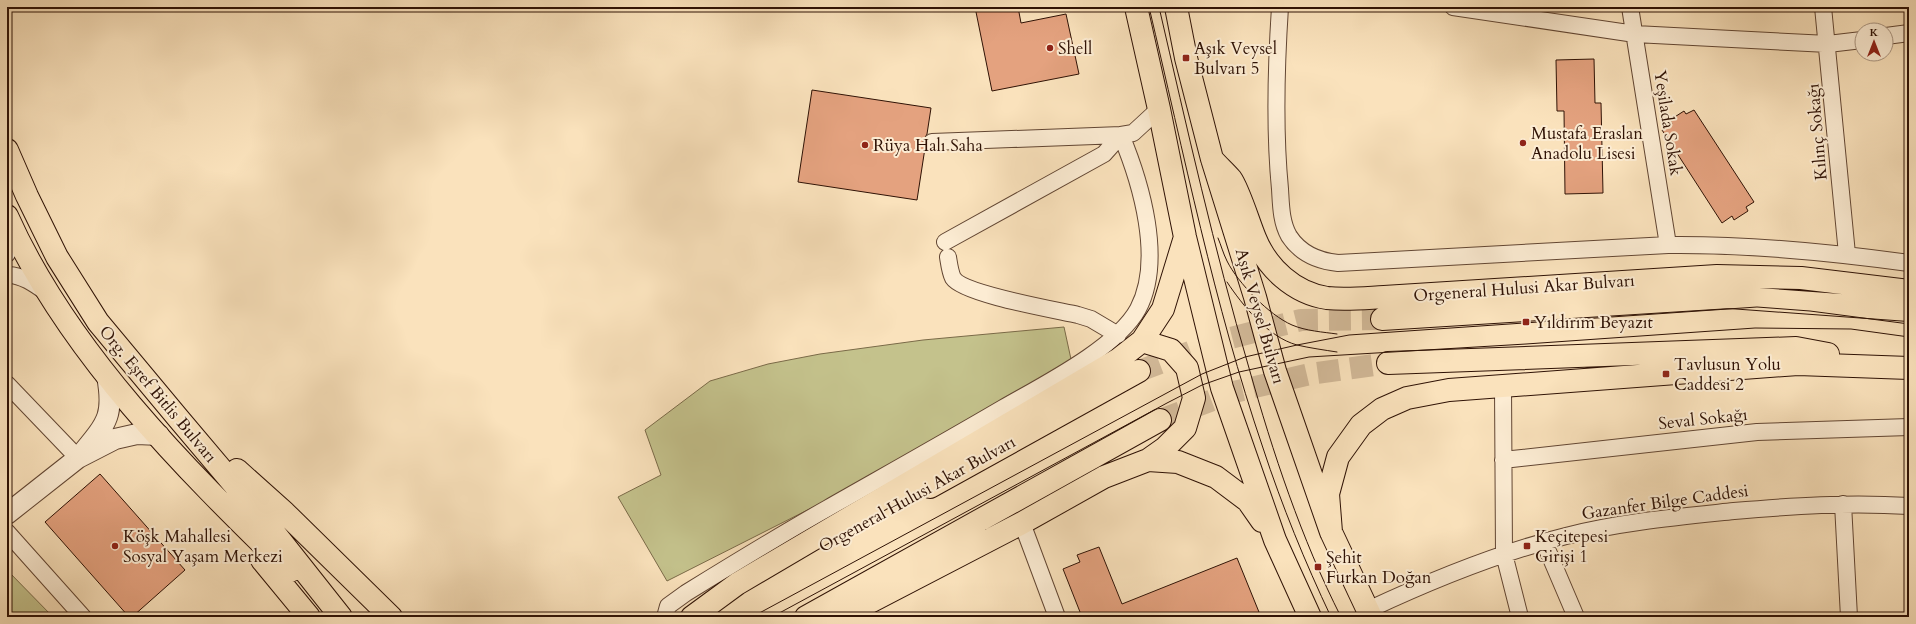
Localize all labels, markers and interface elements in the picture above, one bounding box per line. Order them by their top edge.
north arrow [1854,22,1894,62]
text: K [1870,25,1879,40]
place label: Shell [1058,37,1093,60]
place label: Aşık Veysel Bulvarı 5 [1194,37,1278,80]
marker: Shell [1045,43,1055,53]
marker: Aşık Veysel Bulvarı 5 [1181,53,1191,63]
street label: Yeşilada Sokak [1648,68,1688,178]
street label: Kılınç Sokağı [1801,82,1833,181]
place label: Mustafa Eraslan Anadolu Lisesi [1531,122,1643,165]
place label: Rüya Halı Saha [873,134,983,157]
marker: Mustafa Eraslan Anadolu Lisesi [1518,138,1528,148]
marker: Rüya Halı Saha [860,140,870,150]
street label: Aşık Veysel Bulvarı [1230,246,1290,387]
street label: Orgeneral Hulusi Akar Bulvarı [1413,269,1636,307]
place label: Yıldırım Beyazıt [1534,311,1654,334]
marker: Yıldırım Beyazıt [1521,317,1531,327]
street label: Org. Eşref Bitlis Bulvarı [94,321,222,468]
place label: Tavlusun Yolu Caddesi 2 [1674,353,1781,396]
marker: Tavlusun Yolu Caddesi 2 [1661,369,1671,379]
street label: Seval Sokağı [1657,403,1749,435]
street label: Orgeneral Hulusi Akar Bulvarı [814,430,1020,558]
street label: Gazanfer Bilge Caddesi [1580,479,1750,525]
place label: Köşk Mahallesi Sosyal Yaşam Merkezi [123,525,283,568]
place label: Keçitepesi Girişi 1 [1535,525,1608,568]
marker: Köşk Mahallesi Sosyal Yaşam Merkezi [110,541,120,551]
marker: Keçitepesi Girişi 1 [1522,541,1532,551]
place label: Şehit Furkan Doğan [1326,546,1432,589]
marker: Şehit Furkan Doğan [1313,562,1323,572]

